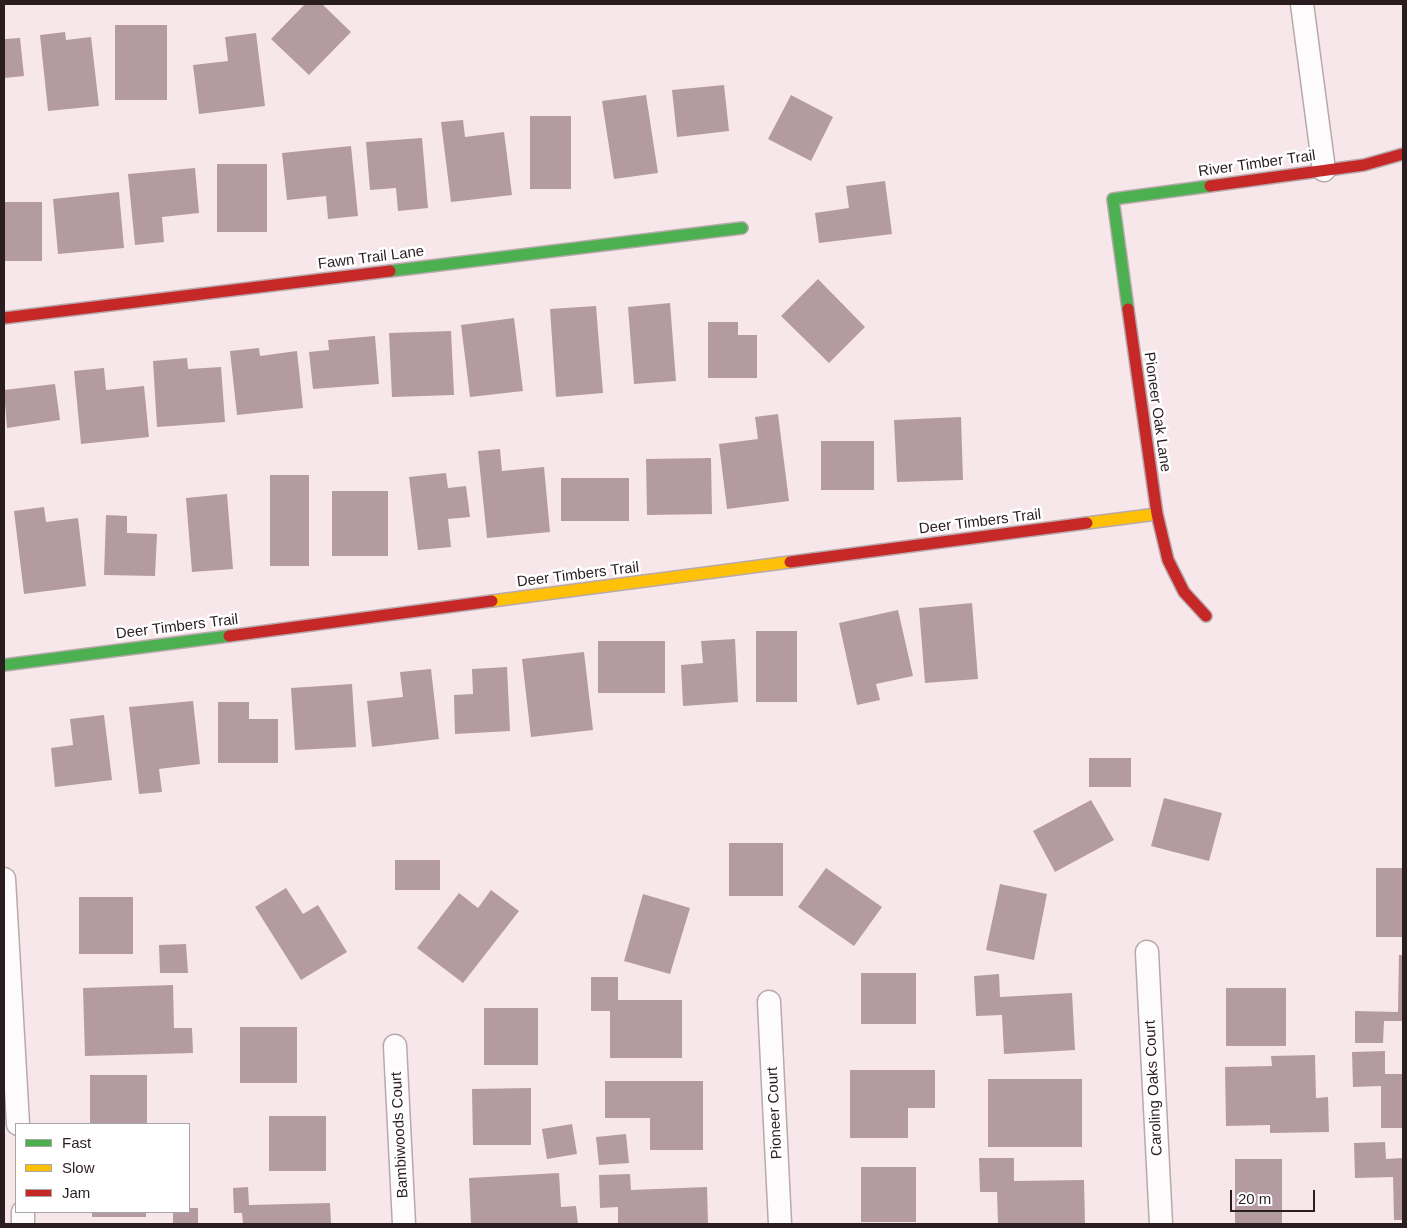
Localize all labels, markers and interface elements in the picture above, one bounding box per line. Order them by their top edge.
street label: River Timber Trail [1197,147,1317,181]
street label: Fawn Trail Lane [317,243,425,273]
street label: Pioneer Oak Lane [1140,351,1174,473]
street label: Deer Timbers Trail [918,506,1042,538]
street label: Deer Timbers Trail [516,559,640,591]
street label: Deer Timbers Trail [115,611,239,643]
street label: Caroling Oaks Court [1141,1020,1167,1156]
street label: Pioneer Court [764,1066,786,1160]
street label: Bambiwoods Court [388,1071,412,1199]
legend [15,1123,190,1213]
text: Fast [62,1134,91,1151]
text: Slow [62,1159,95,1176]
scale bar [1232,1180,1317,1212]
text: Jam [62,1184,90,1201]
text: 20 m [1238,1190,1271,1207]

